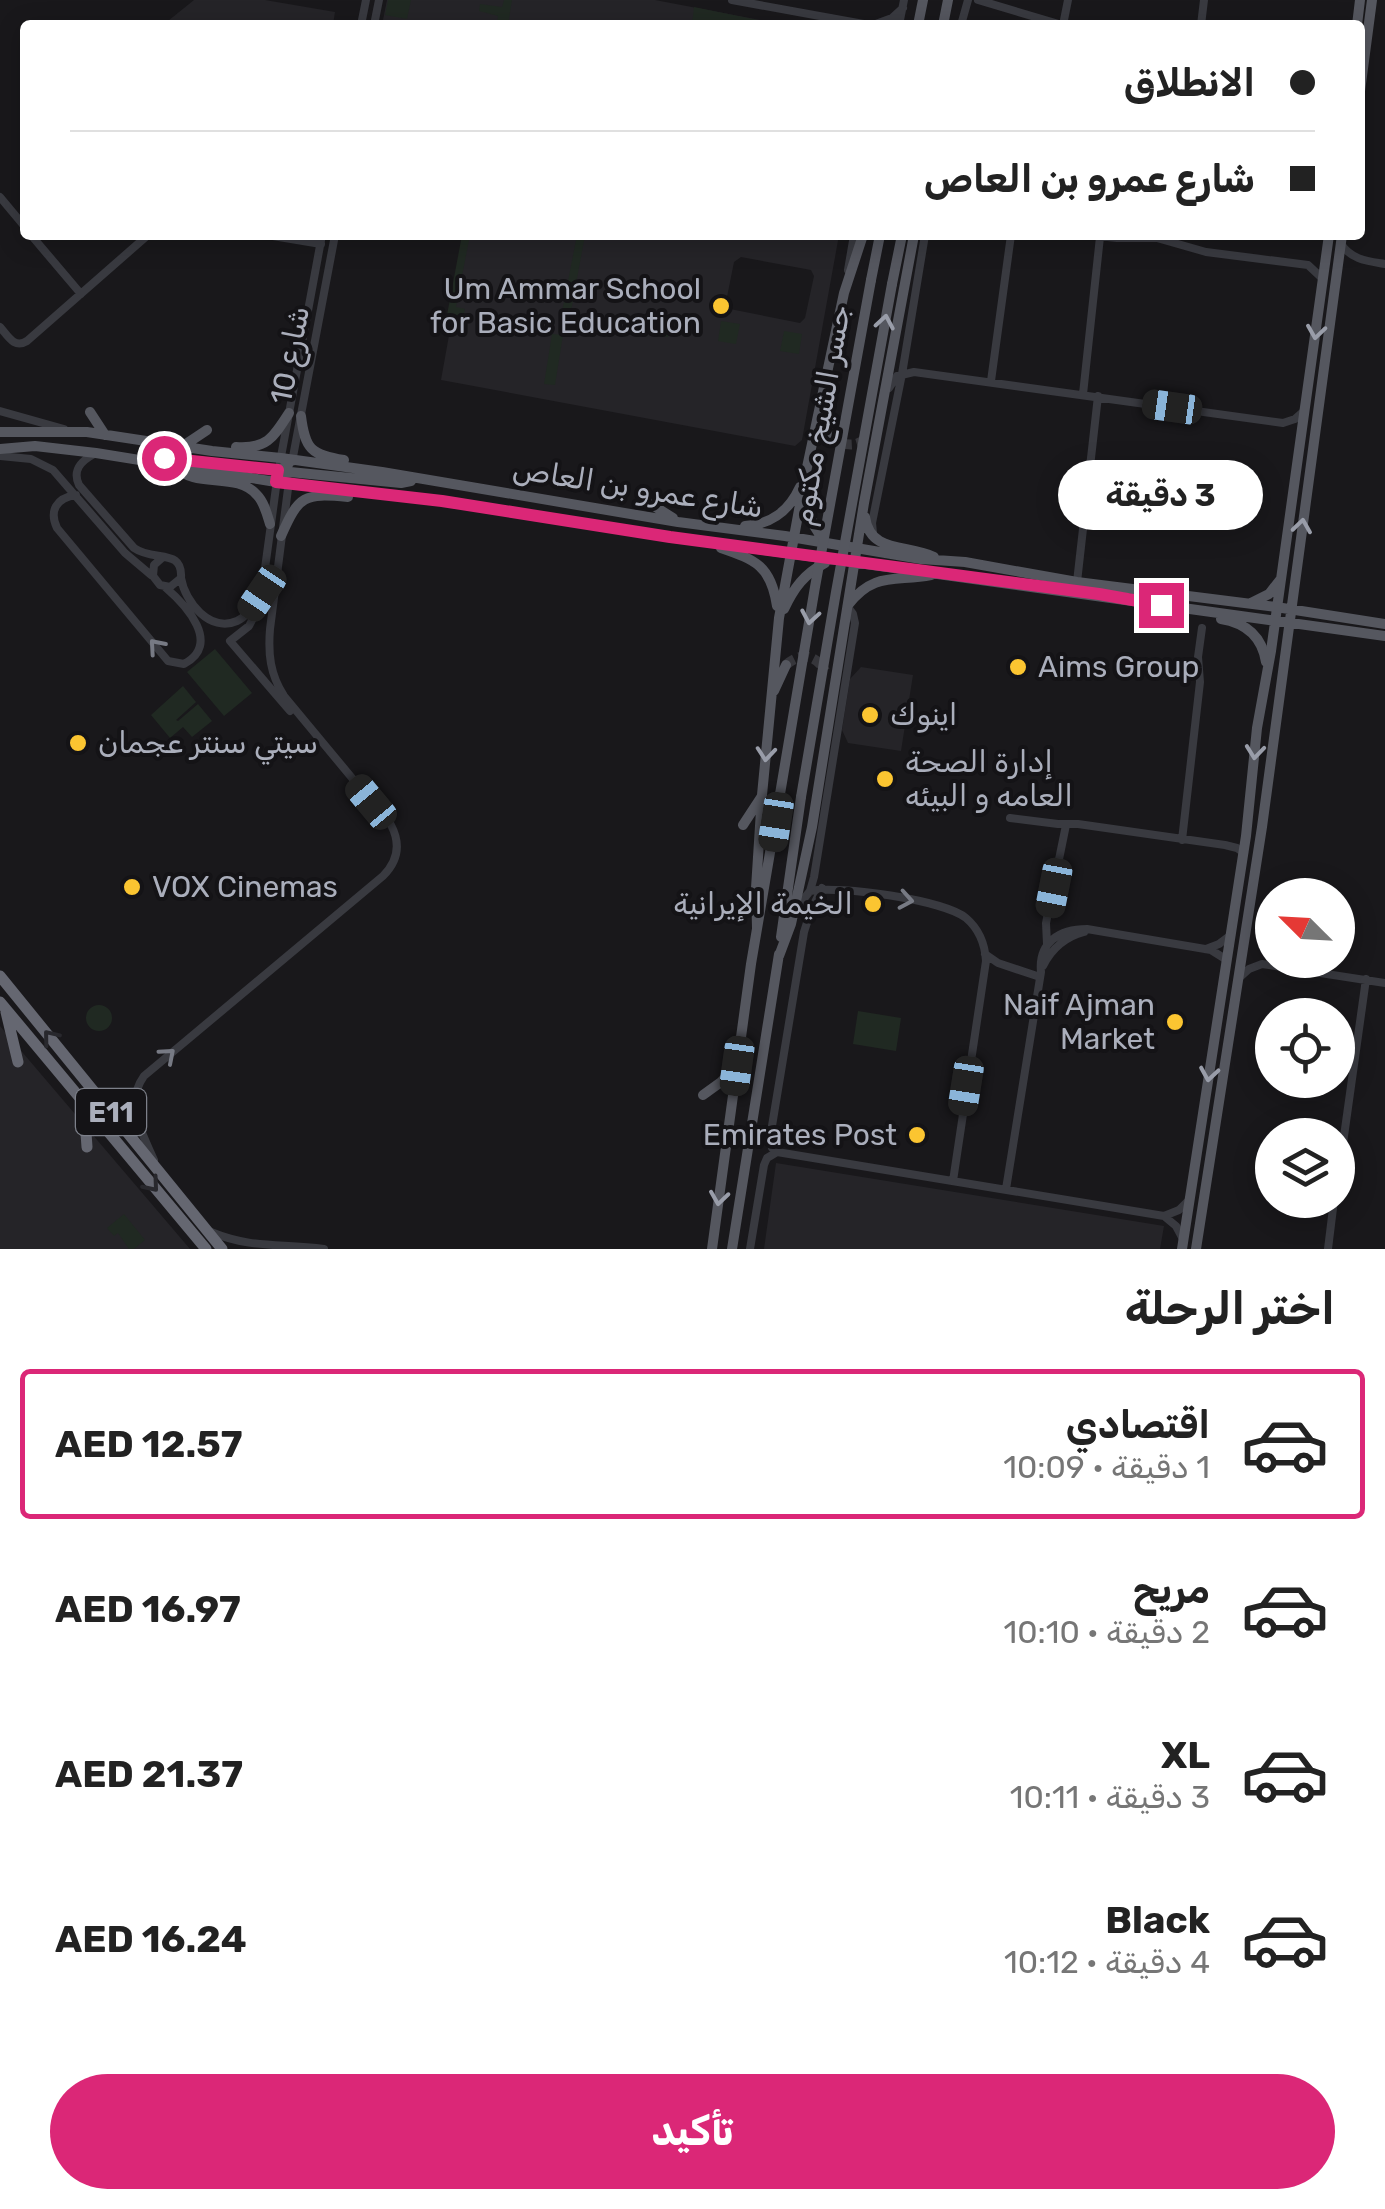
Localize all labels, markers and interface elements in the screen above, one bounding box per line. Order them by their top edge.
text: الانطلاق [1124,60,1255,106]
text: شارع عمرو بن العاص [924,156,1255,202]
place label: Um Ammar School for Basic Education [430,271,701,341]
marker: Um Ammar School for Basic Education [710,295,732,317]
street label: جسر الشيخ مكتوم [784,302,861,528]
street label: شارع 10 [263,303,319,407]
one-way arrow [874,314,895,331]
one-way arrow [1306,323,1327,340]
car [1140,388,1204,426]
route start [142,436,187,481]
street label: شارع عمرو بن العاص [510,450,766,528]
callout: 3 دقيقة [1058,460,1264,530]
text: 3 دقيقة [1105,476,1216,514]
one-way arrow [1291,518,1312,535]
car [233,560,291,626]
route end [1139,583,1184,628]
one-way arrow [800,609,821,626]
one-way arrow [149,639,167,658]
place label: Aims Group [1038,649,1199,685]
marker: Aims Group [1007,656,1029,678]
place label: اينوك [890,697,957,733]
marker: اينوك [859,704,881,726]
place label: سيتي سنتر عجمان [98,725,318,765]
marker: سيتي سنتر عجمان [67,732,89,754]
place label: إدارة الصحة العامه و البيئه [905,744,1073,814]
one-way arrow [1245,744,1266,760]
one-way arrow [755,746,777,762]
marker: إدارة الصحة العامه و البيئه [874,768,896,790]
car [340,769,402,835]
car [756,790,796,854]
car [1034,856,1074,920]
place label: VOX Cinemas [152,869,338,905]
marker: VOX Cinemas [121,876,143,898]
north arrow [1255,878,1355,978]
map controls [1255,878,1355,1218]
place label: الخيمة الإيرانية [673,886,853,922]
one-way arrow [898,889,915,910]
marker: الخيمة الإيرانية [862,893,884,915]
place label: Naif Ajman Market [1003,987,1155,1057]
button: locate [1255,998,1355,1098]
marker: Naif Ajman Market [1164,1011,1186,1033]
one-way arrow [44,1031,62,1049]
car [718,1034,756,1098]
one-way arrow [157,1048,175,1066]
car [946,1054,986,1118]
one-way arrow [1199,1065,1220,1082]
road number: E11 [76,1089,146,1135]
place label: Emirates Post [703,1117,897,1153]
button: layers [1255,1118,1355,1218]
marker: Emirates Post [906,1124,928,1146]
one-way arrow [140,1173,158,1191]
one-way arrow [709,1189,730,1206]
text: اختر الرحلة [1125,1282,1335,1335]
icon: car [1240,1399,1330,1489]
text: اقتصادي [1066,1402,1210,1448]
text: AED 12.57 [55,1421,243,1467]
text: 1 دقيقة · 10:09 [1003,1448,1210,1486]
icon: car [1240,1564,1330,1654]
text: مريح [1133,1567,1210,1613]
text: AED 16.97 [55,1586,241,1632]
text: 2 دقيقة · 10:10 [1004,1613,1210,1651]
icon: car [1240,1729,1330,1819]
text: XL [1161,1732,1210,1778]
text: AED 21.37 [55,1751,243,1797]
text: 3 دقيقة · 10:11 [1010,1778,1210,1816]
icon: car [1240,1894,1330,1984]
text: Black [1105,1897,1210,1943]
text: AED 16.24 [55,1916,247,1962]
text: 4 دقيقة · 10:12 [1004,1943,1210,1981]
button: تأكيد [50,2074,1335,2189]

